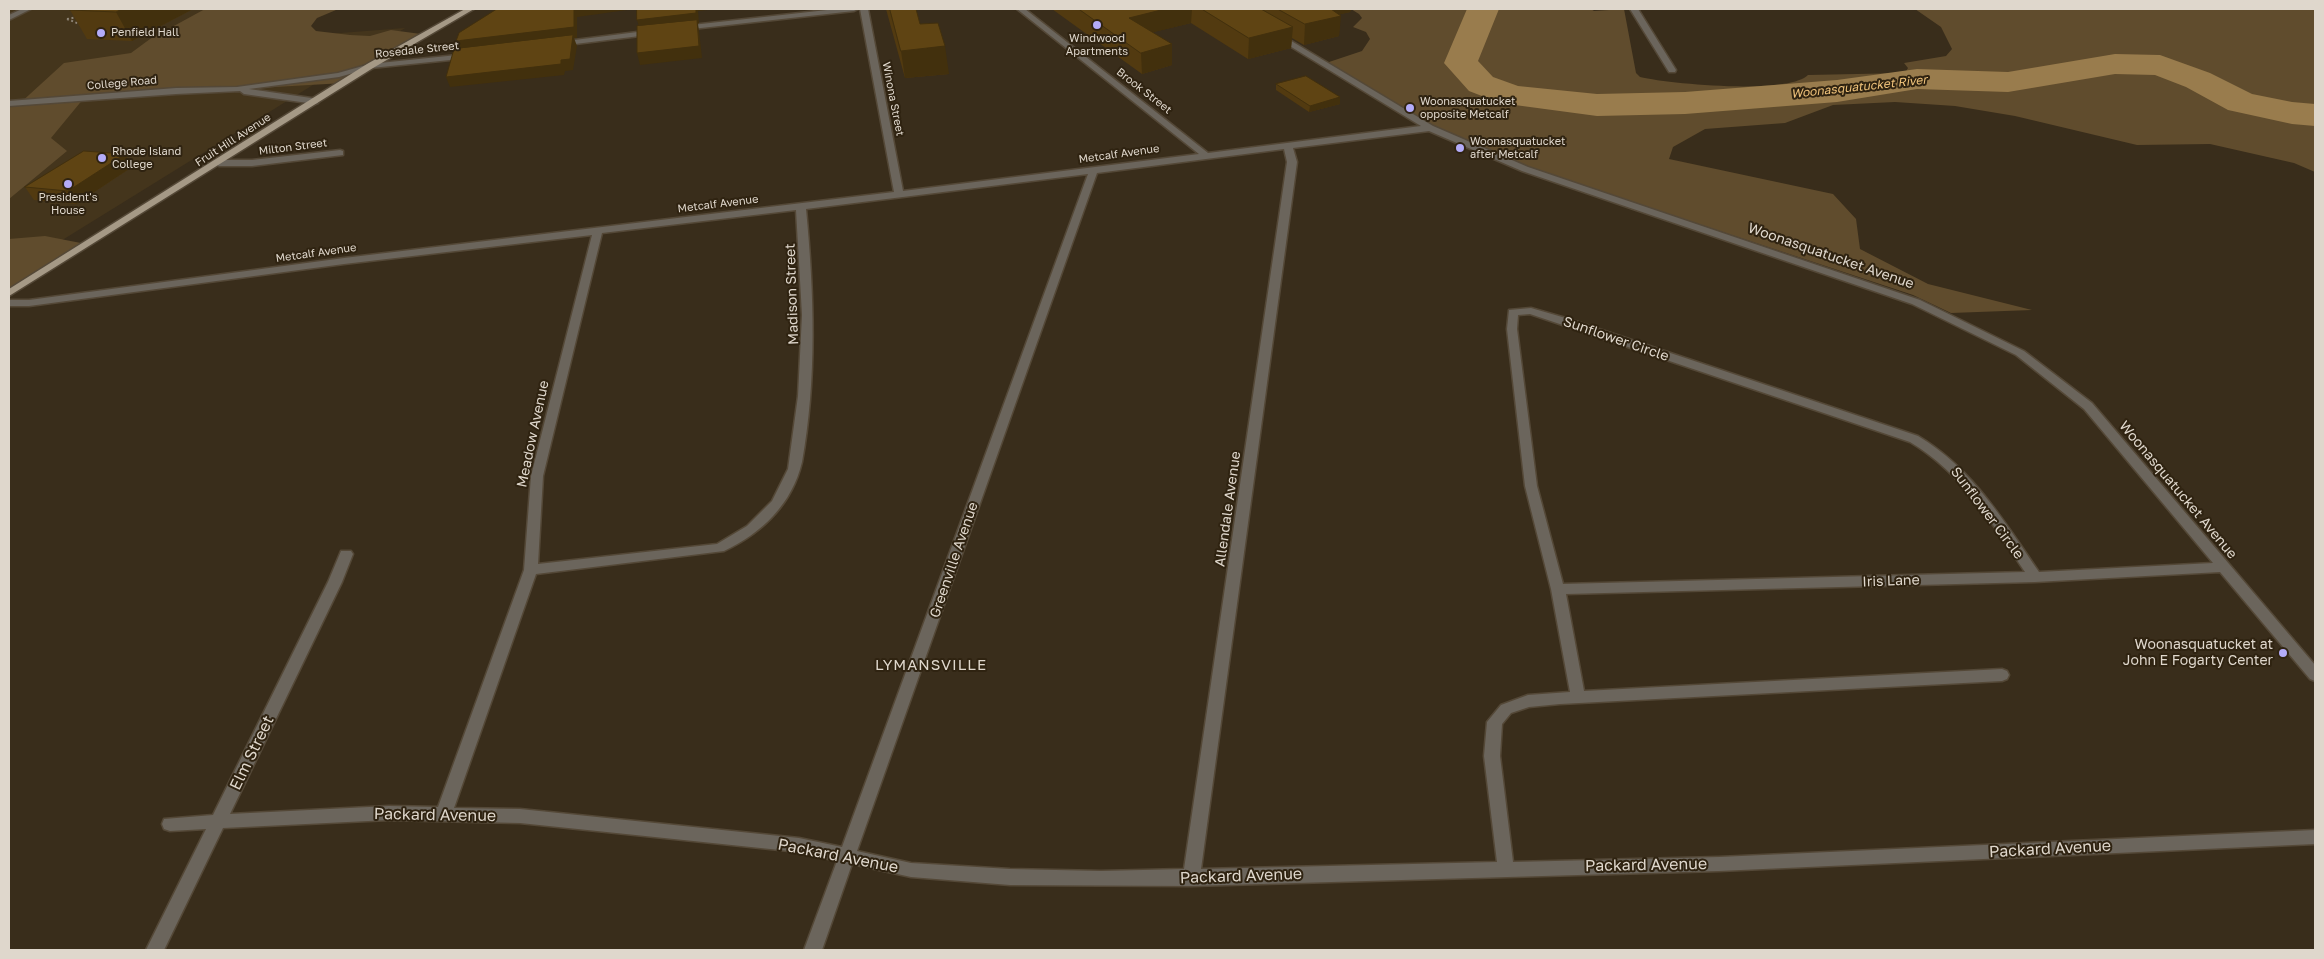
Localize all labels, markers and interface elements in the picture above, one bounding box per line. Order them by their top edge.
marker: Windwood Apartments [1091,19,1103,31]
place label: Penfield Hall [111,26,179,40]
marker: Penfield Hall [95,27,107,39]
place label: Windwood Apartments [1066,32,1128,58]
street label: Rosedale Street [374,39,460,61]
street label: Winona Street [879,61,907,137]
street label: Brook Street [1114,65,1174,117]
street label: College Road [86,73,158,93]
water label: Woonasquatucket River [1790,73,1928,101]
place label: Woonasquatucket opposite Metcalf [1420,95,1515,121]
marker: Woonasquatucket opposite Metcalf [1404,102,1416,114]
street label: Fruit Hill Avenue [193,111,273,169]
place label: Woonasquatucket after Metcalf [1470,135,1565,161]
street label: Milton Street [258,136,328,158]
street label: Metcalf Avenue [1078,142,1160,166]
marker: Woonasquatucket after Metcalf [1454,142,1466,154]
place label: Rhode Island College [112,145,181,171]
marker: Rhode Island College [96,152,108,164]
marker: President's House [62,178,74,190]
place label: President's House [38,191,98,217]
street label: Metcalf Avenue [677,192,759,216]
street label: Woonasquatucket Avenue [1746,220,1916,292]
street label: Metcalf Avenue [275,241,357,265]
street label: Madison Street [782,243,802,345]
street label: Sunflower Circle [1561,313,1671,365]
street label: Meadow Avenue [513,379,553,489]
street label: Woonasquatucket Avenue [2116,418,2240,562]
street label: Allendale Avenue [1212,450,1244,568]
street label: Sunflower Circle [1947,464,2027,562]
street label: Greenville Avenue [926,500,982,620]
street label: Iris Lane [1862,572,1920,590]
place label: Woonasquatucket at John E Fogarty Center [2123,637,2273,670]
marker: Woonasquatucket at John E Fogarty Center [2277,647,2289,659]
district label: LYMANSVILLE [874,656,988,674]
street label: Elm Street [226,713,278,793]
street label: Packard Avenue [374,804,496,826]
street label: Packard Avenue [776,835,900,877]
street label: Packard Avenue [1988,836,2112,862]
street label: Packard Avenue [1585,854,1707,876]
street label: Packard Avenue [1180,864,1302,888]

